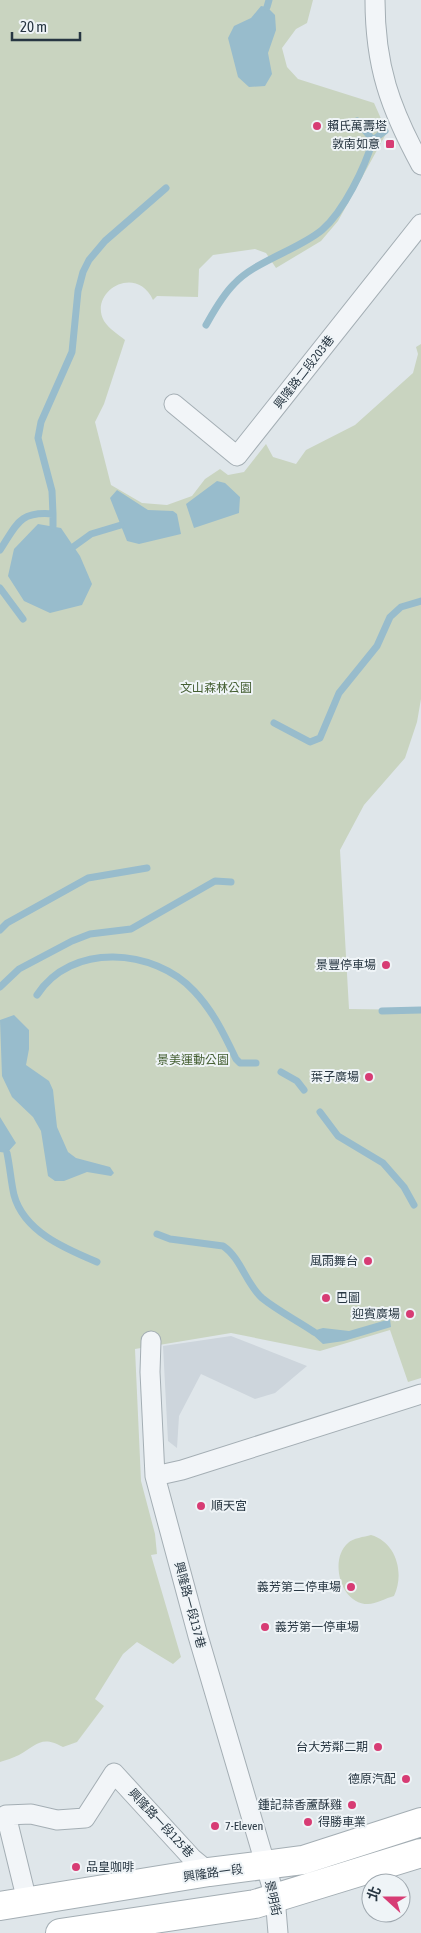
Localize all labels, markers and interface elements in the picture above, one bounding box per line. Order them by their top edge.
scale bar [12,10,80,42]
text: 20 m [20,18,47,35]
place label: 賴氏萬壽塔 [327,119,387,133]
marker: 賴氏萬壽塔 [311,120,323,132]
place label: 敦南如意 [332,137,380,151]
marker: 敦南如意 [384,138,396,150]
street label: 興隆路二段203巷 [271,333,337,411]
park label: 文山森林公園 [180,681,252,695]
place label: 景豐停車場 [316,958,376,972]
marker: 景豐停車場 [380,959,392,971]
park label: 景美運動公園 [157,1053,229,1067]
place label: 葉子廣場 [311,1070,359,1084]
marker: 葉子廣場 [363,1071,375,1083]
place label: 風雨舞台 [310,1254,358,1268]
marker: 風雨舞台 [362,1255,374,1267]
place label: 巴圖 [336,1291,360,1305]
marker: 巴圖 [320,1292,332,1304]
place label: 迎賓廣場 [352,1307,400,1321]
marker: 迎賓廣場 [404,1308,416,1320]
place label: 順天宮 [211,1499,247,1513]
marker: 順天宮 [195,1500,207,1512]
street label: 興隆路一段137巷 [172,1560,208,1650]
place label: 義芳第二停車場 [257,1580,341,1594]
marker: 義芳第二停車場 [345,1581,357,1593]
place label: 義芳第一停車場 [275,1620,359,1634]
marker: 義芳第一停車場 [259,1621,271,1633]
place label: 台大芳鄰二期 [296,1740,368,1754]
marker: 台大芳鄰二期 [372,1741,384,1753]
place label: 德原汽配 [348,1772,396,1786]
marker: 德原汽配 [400,1773,412,1785]
street label: 興隆路一段125巷 [126,1786,196,1860]
place label: 鍾記蒜香蘆酥雞 [258,1798,342,1812]
marker: 鍾記蒜香蘆酥雞 [346,1799,358,1811]
place label: 得勝車業 [318,1815,366,1829]
marker: 得勝車業 [302,1816,314,1828]
place label: 7-Eleven [225,1819,263,1833]
marker: 7-Eleven [209,1820,221,1832]
place label: 品皇咖啡 [86,1860,134,1874]
marker: 品皇咖啡 [70,1861,82,1873]
street label: 興隆路一段 [182,1862,244,1884]
north arrow [361,1873,411,1923]
street label: 景明街 [262,1879,284,1917]
text: 北 [364,1884,384,1903]

